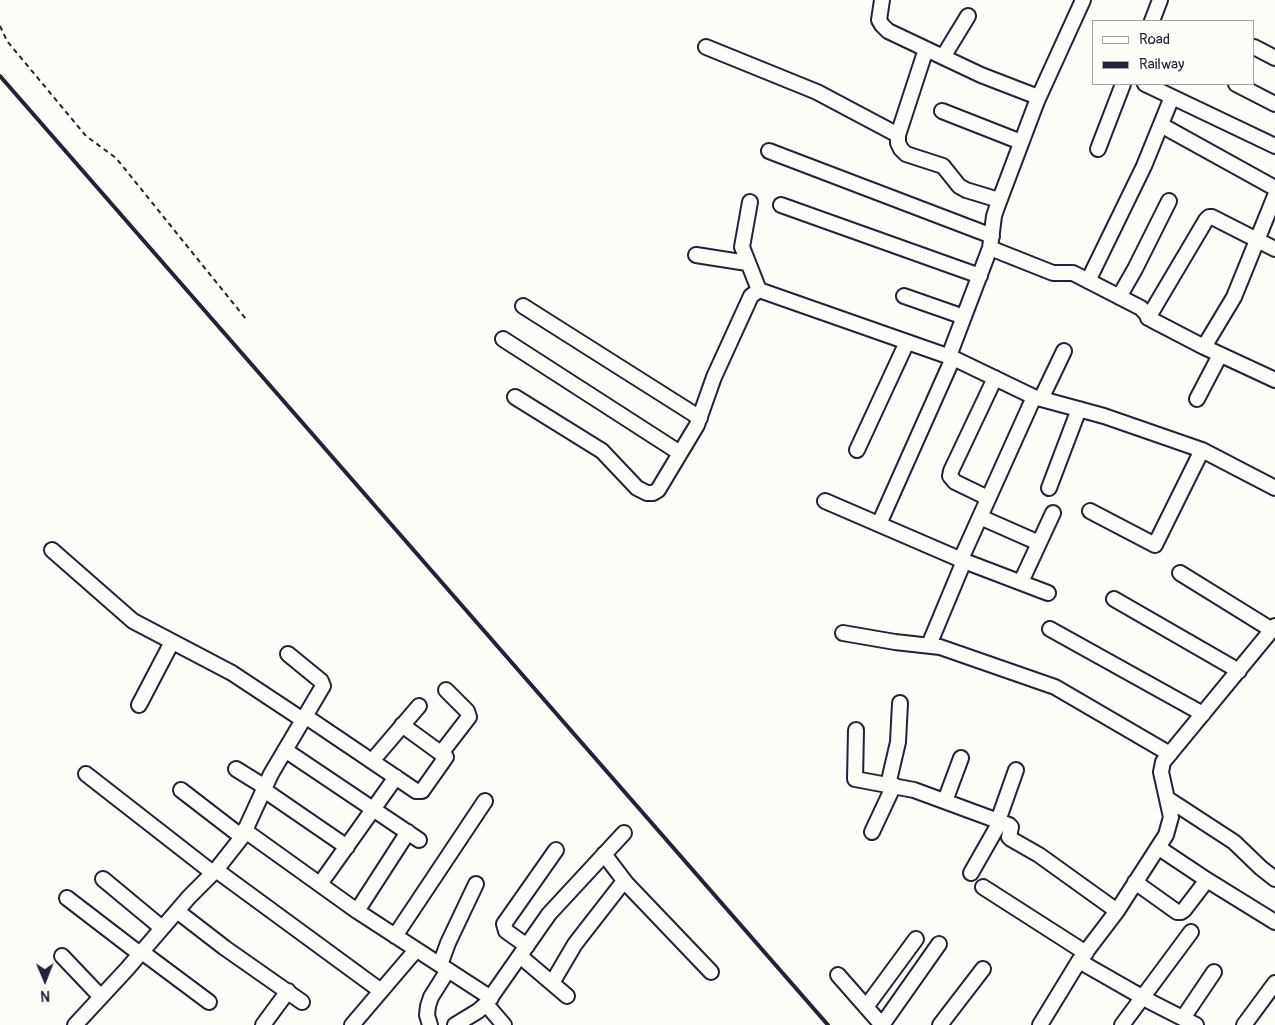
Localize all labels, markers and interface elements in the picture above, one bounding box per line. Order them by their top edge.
legend [1092,20,1255,85]
text: Road [1139,30,1170,49]
text: Railway [1139,55,1184,74]
north arrow [20,955,70,1005]
text: N [40,987,50,1004]

